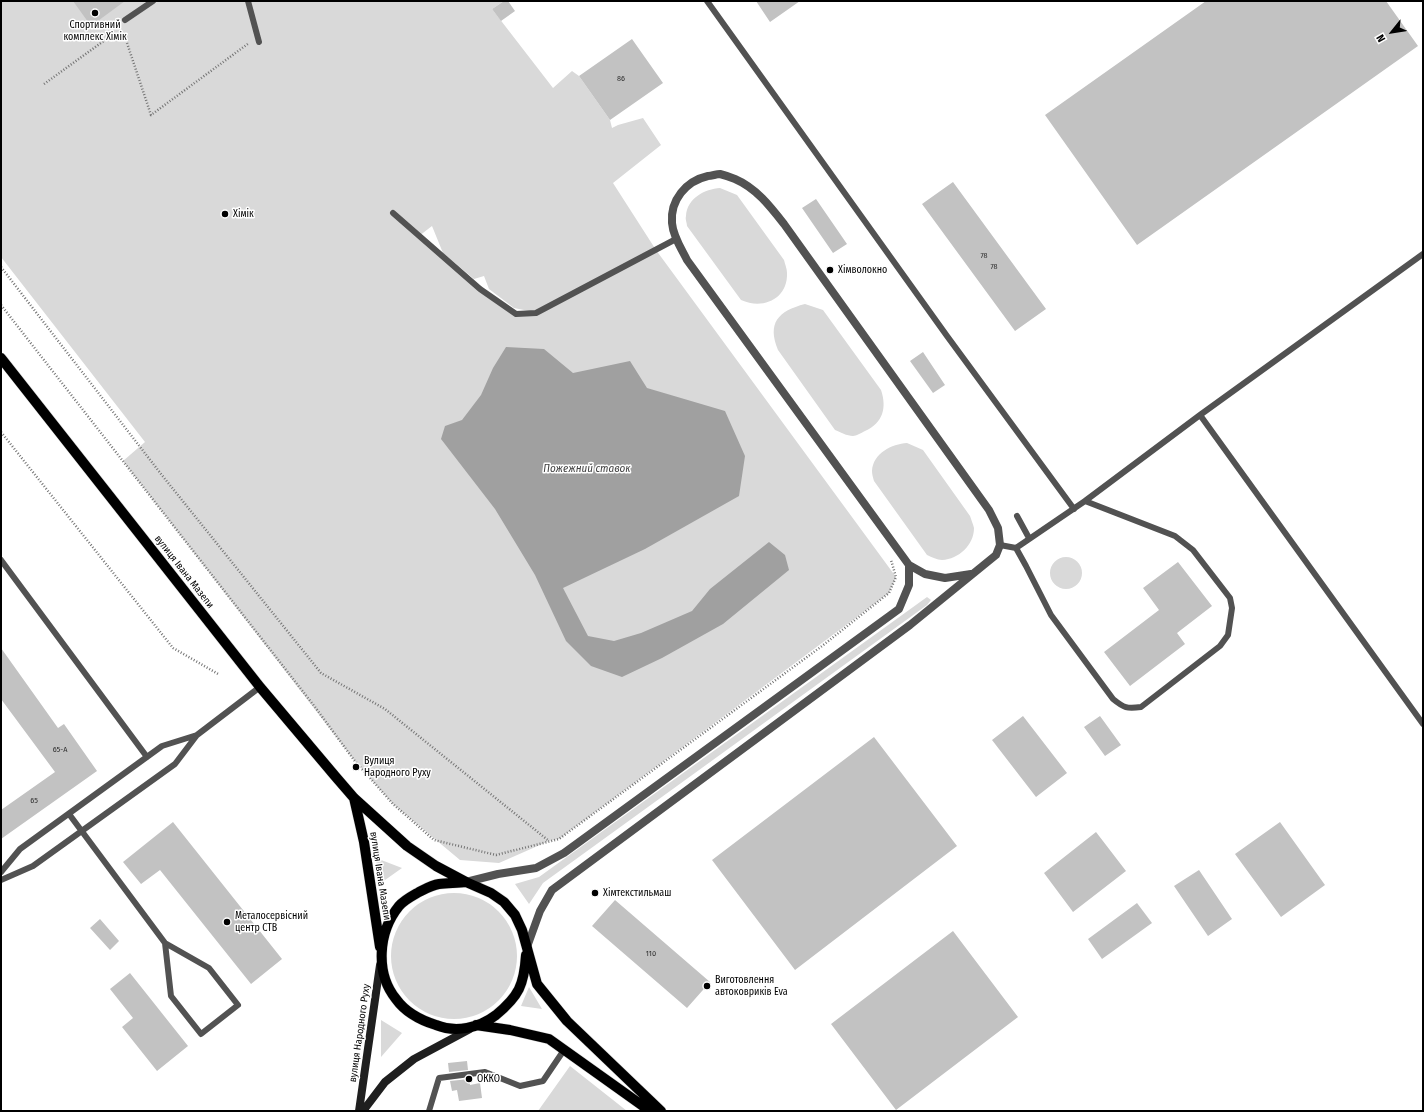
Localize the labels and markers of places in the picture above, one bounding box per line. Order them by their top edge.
marker: Спортивний комплекс Хімік [90,8,100,18]
place label: Спортивний комплекс Хімік [63,19,127,42]
place label: Хімік [233,208,254,220]
marker: Хімік [220,209,230,219]
place label: Хімволокно [838,264,887,276]
marker: Хімволокно [825,265,835,275]
place label: Вулиця Народного Руху [364,755,431,778]
marker: Вулиця Народного Руху [351,762,361,772]
place label: Хімтекстильмаш [603,887,671,899]
marker: Хімтекстильмаш [590,888,600,898]
place label: Металосервісний центр СТВ [235,910,308,934]
marker: Металосервісний центр СТВ [222,917,232,927]
place label: Виготовлення автоковриків Eva [715,974,788,998]
marker: Виготовлення автоковриків Eva [702,981,712,991]
place label: ОККО [477,1073,500,1085]
marker: ОККО [464,1074,474,1084]

